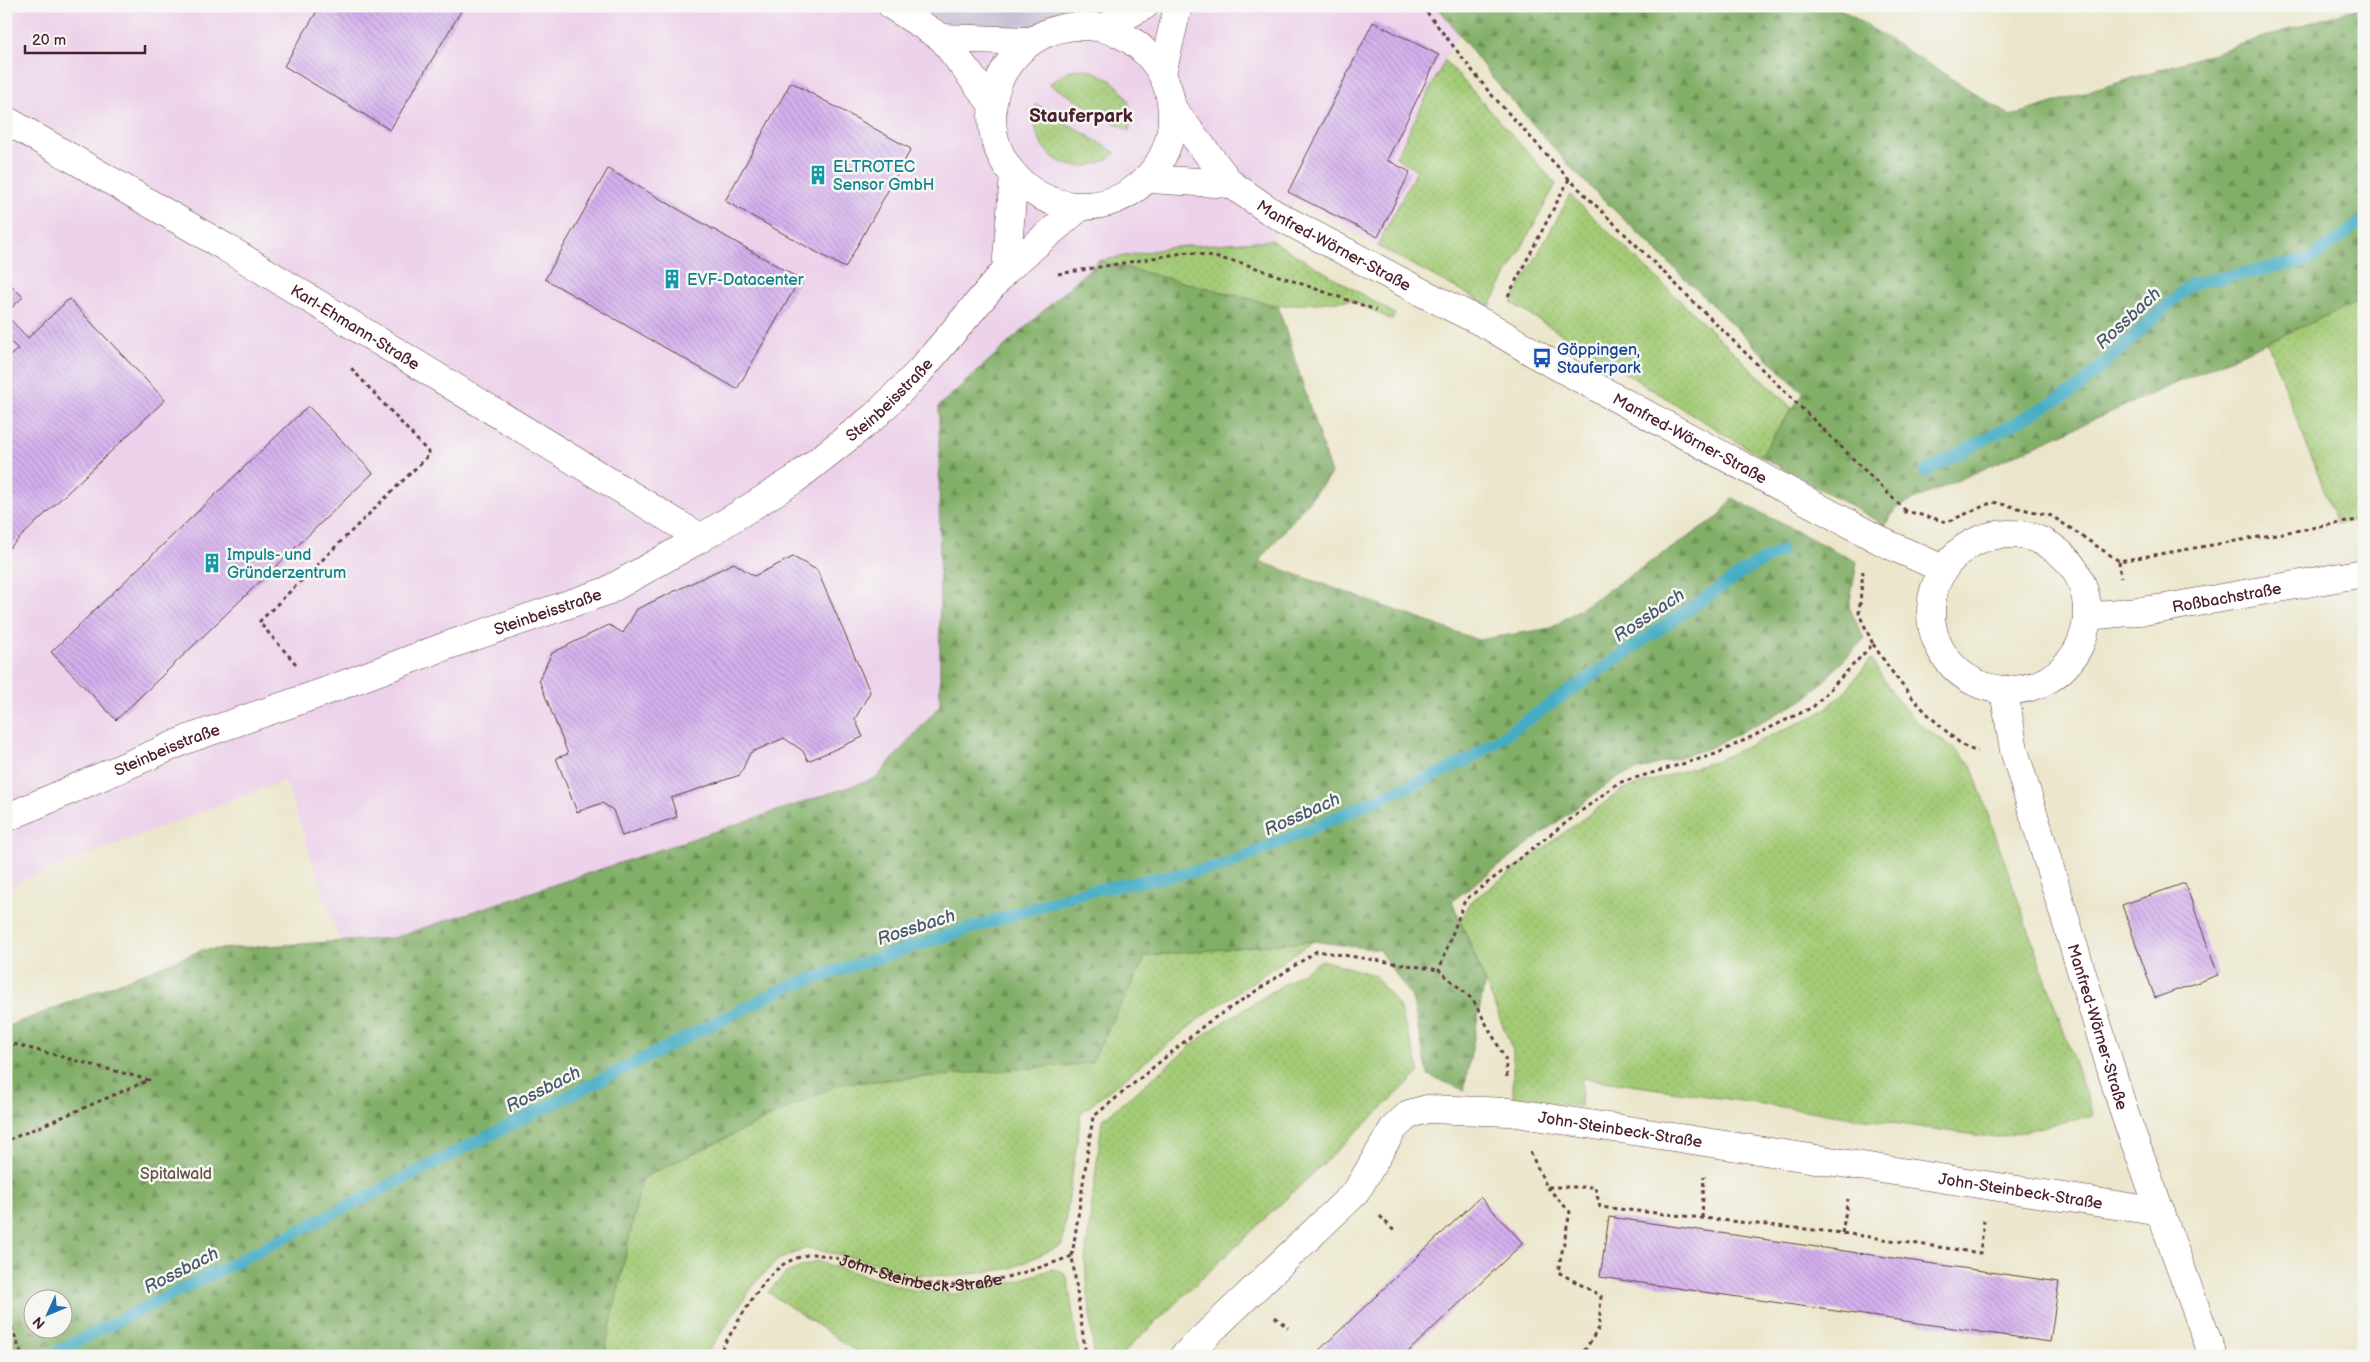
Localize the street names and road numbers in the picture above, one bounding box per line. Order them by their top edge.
street label: Manfred-Wörner-Straße [1253,197,1414,296]
street label: Karl-Ehmann-Straße [287,281,423,375]
street label: Steinbeisstraße [843,355,938,446]
street label: Manfred-Wörner-Straße [1609,390,1770,489]
street label: Roßbachstraße [2171,580,2284,618]
street label: Steinbeisstraße [492,585,605,640]
street label: Steinbeisstraße [112,721,223,781]
street label: Manfred-Wörner-Straße [2063,942,2131,1113]
street label: John-Steinbeck-Straße [1537,1108,1704,1152]
street label: John-Steinbeck-Straße [1937,1170,2104,1214]
street label: John-Steinbeck-Straße [837,1251,1005,1296]

